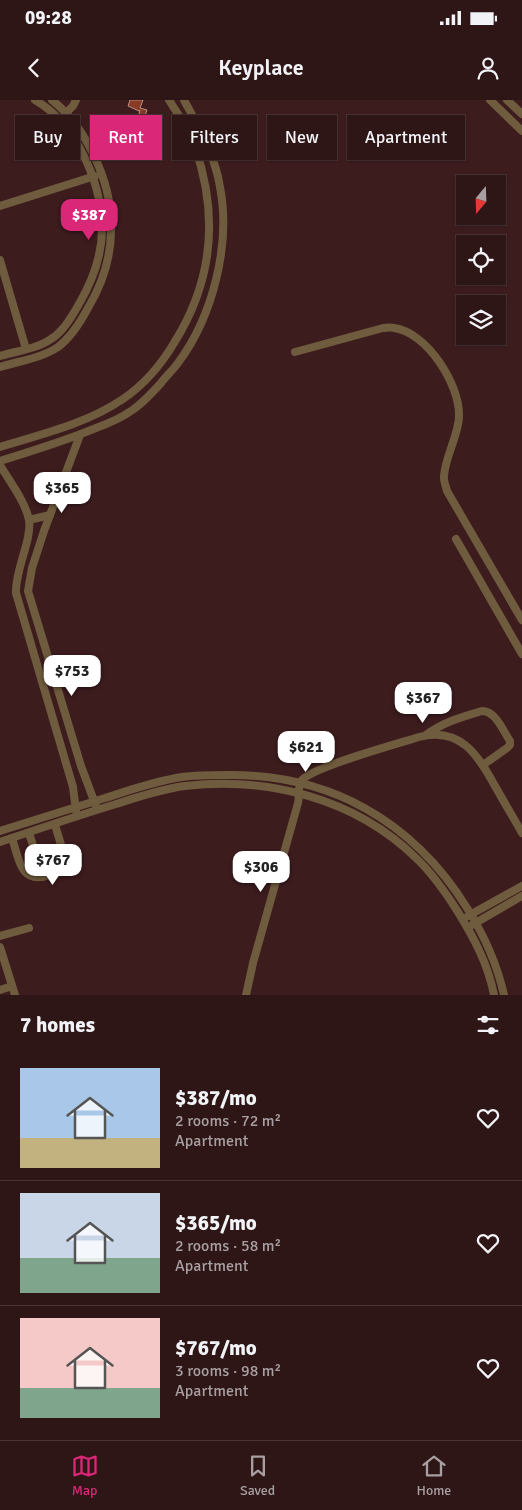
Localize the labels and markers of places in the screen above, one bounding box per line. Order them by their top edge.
pin: $387 [59,198,119,241]
pin: $365 [32,472,92,514]
pin: $753 [42,654,102,697]
pin: $367 [393,682,453,724]
pin: $621 [276,730,336,773]
pin: $767 [23,844,83,886]
pin: $306 [231,850,291,893]

